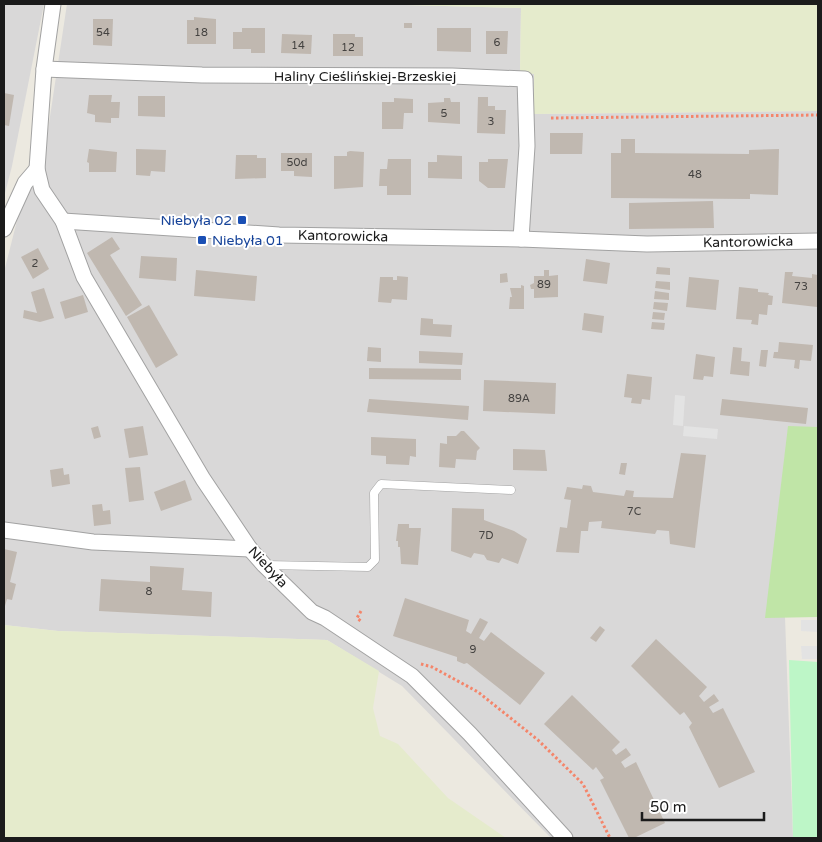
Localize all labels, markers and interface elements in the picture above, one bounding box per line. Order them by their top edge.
house number: 54 [96,26,110,39]
house number: 18 [194,26,208,39]
house number: 6 [494,36,501,49]
house number: 14 [291,39,305,52]
house number: 12 [341,41,355,54]
street label: Haliny Cieślińskiej-Brzeskiej [274,68,456,85]
house number: 5 [441,107,448,120]
house number: 3 [488,115,495,128]
house number: 50d [287,156,307,169]
house number: 48 [688,168,702,181]
place label: Niebyła 02 [161,212,232,229]
marker: Niebyła 02 [236,214,248,226]
street label: Kantorowicka [298,227,388,245]
place label: Niebyła 01 [212,232,283,249]
street label: Kantorowicka [703,233,793,251]
marker: Niebyła 01 [196,234,208,246]
house number: 2 [32,257,39,270]
house number: 89 [537,278,551,291]
house number: 73 [794,280,808,293]
house number: 89A [508,392,530,405]
house number: 7C [627,505,642,518]
house number: 7D [478,529,494,542]
street label: Niebyła [245,543,291,591]
house number: 8 [146,585,153,598]
house number: 9 [470,643,477,656]
scale bar [642,790,764,822]
text: 50 m [650,798,687,816]

